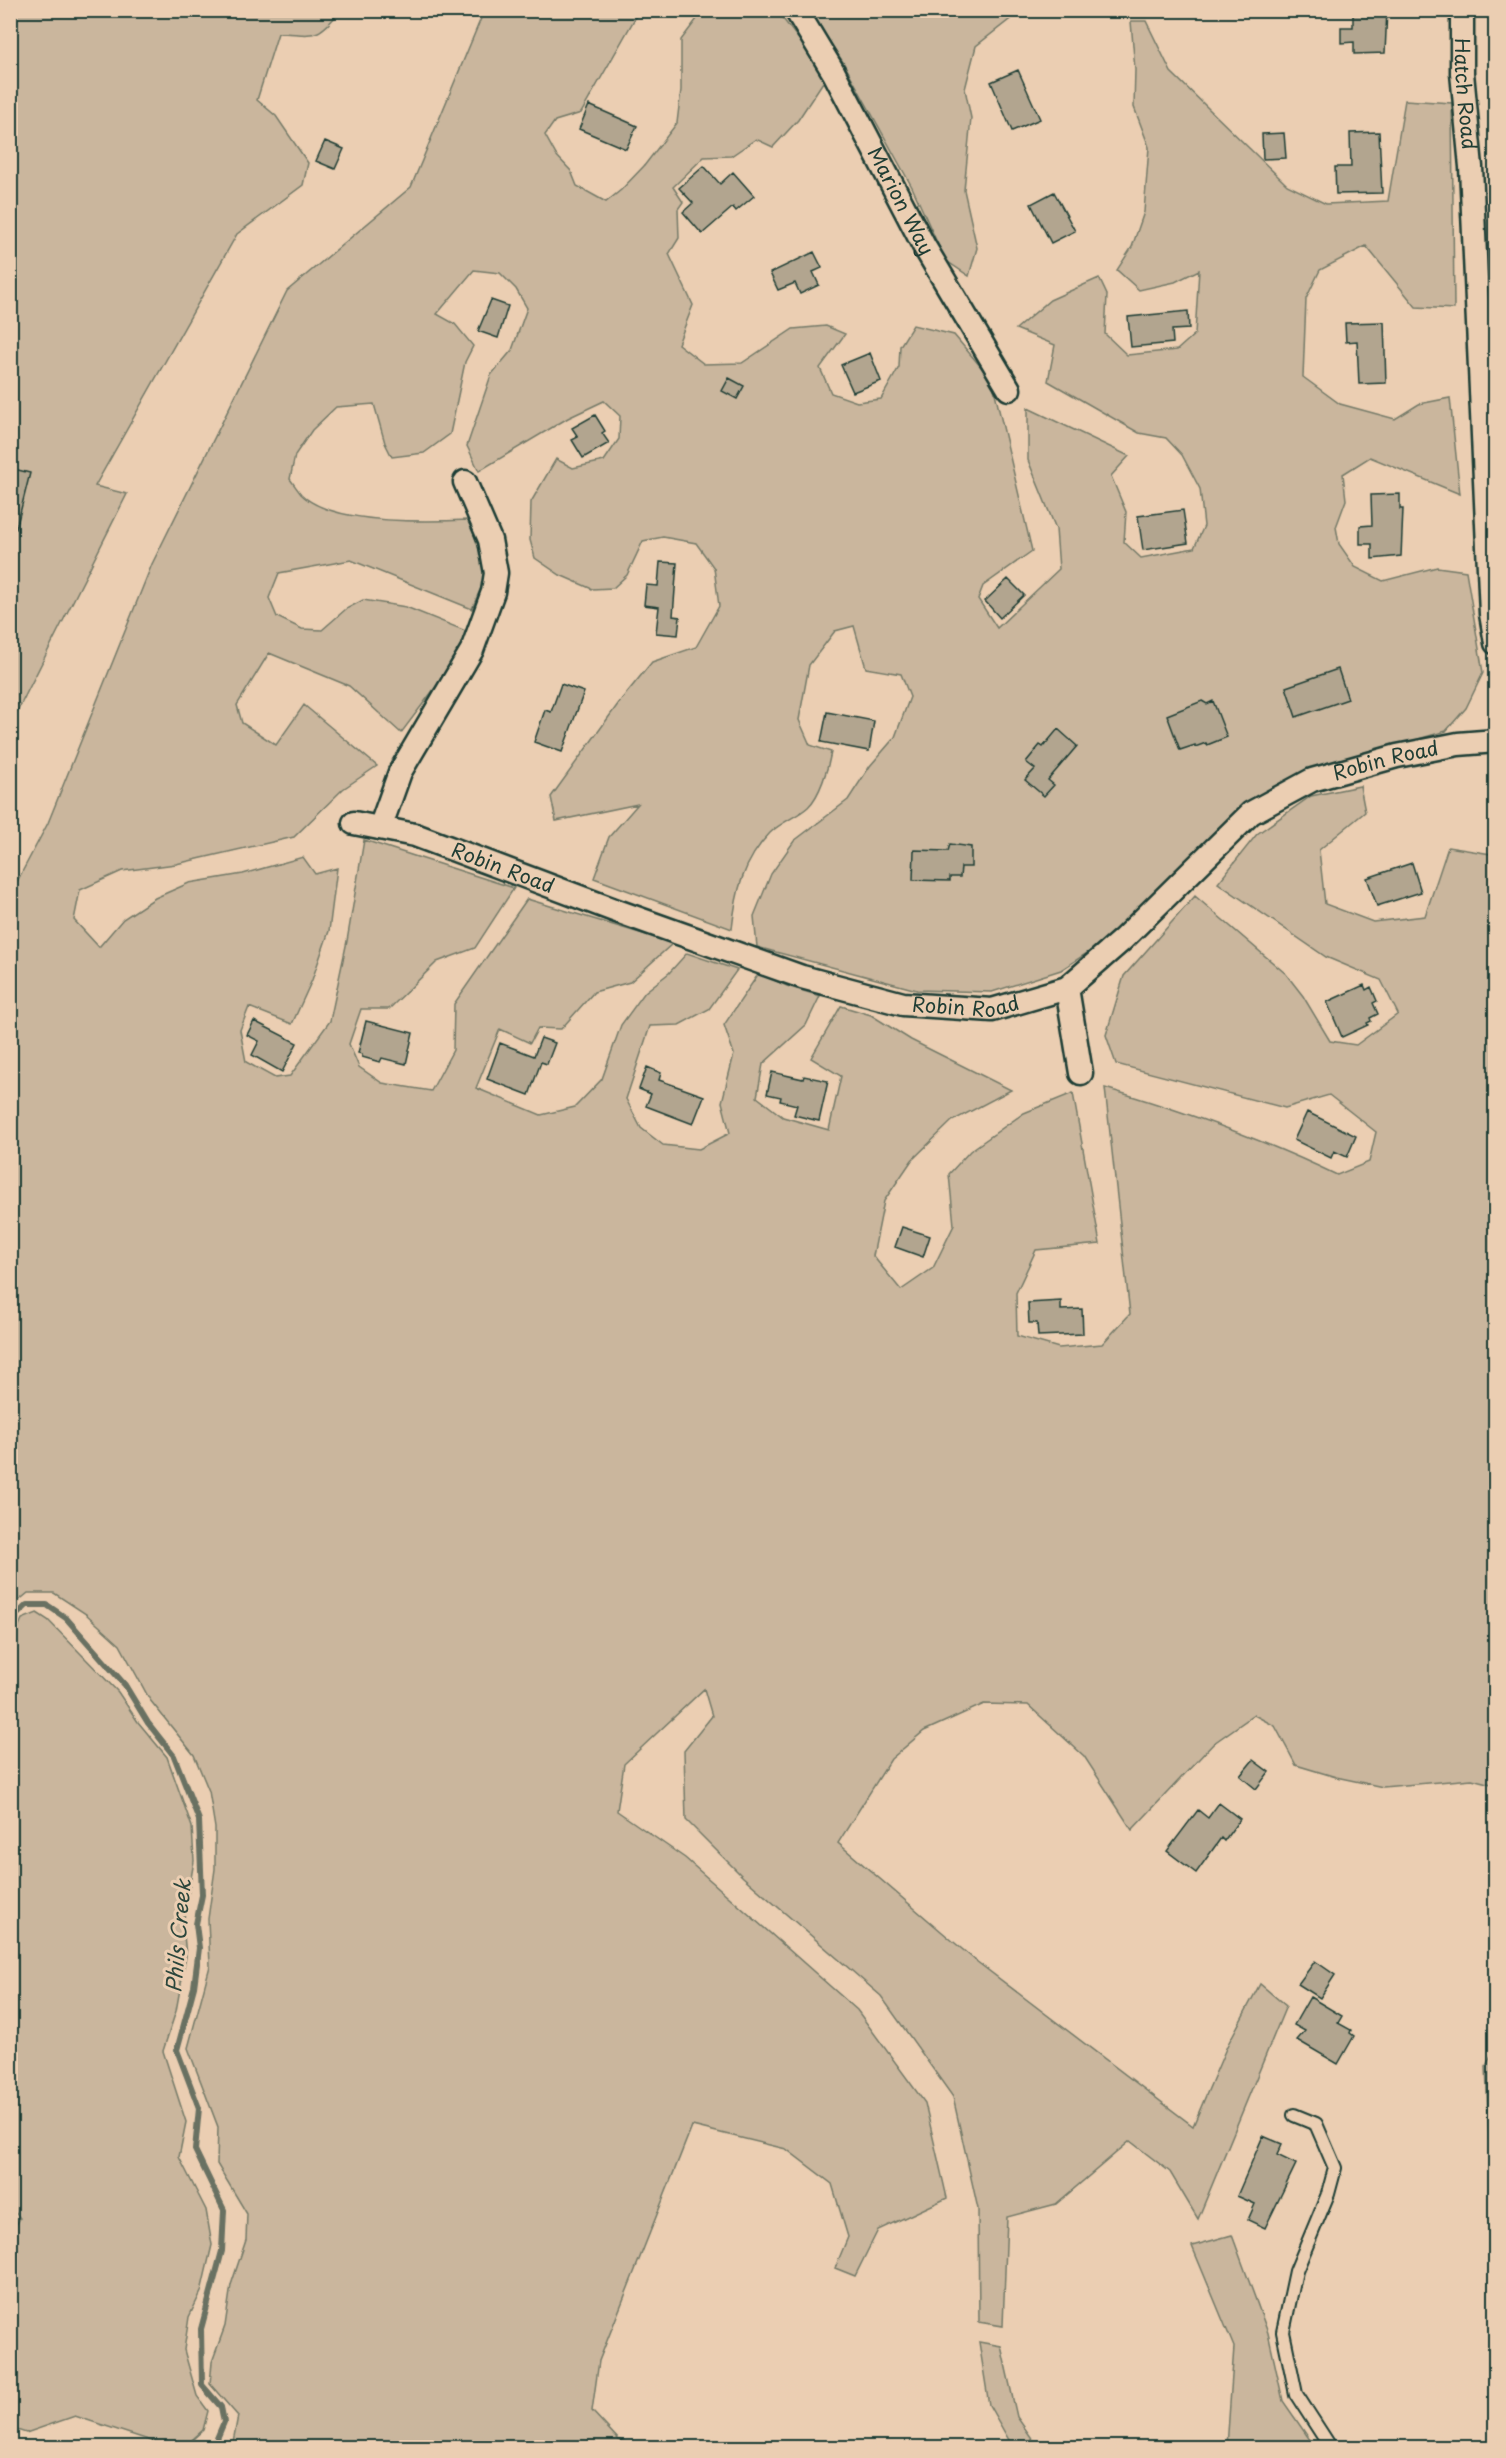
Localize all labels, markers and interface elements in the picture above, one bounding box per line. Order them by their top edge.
street label: Hatch Road [1448,38,1485,151]
street label: Marion Way [861,141,942,261]
street label: Robin Road [1329,732,1441,787]
street label: Robin Road [447,834,559,900]
street label: Robin Road [911,987,1023,1024]
water label: Phils Creek [156,1877,198,1994]

